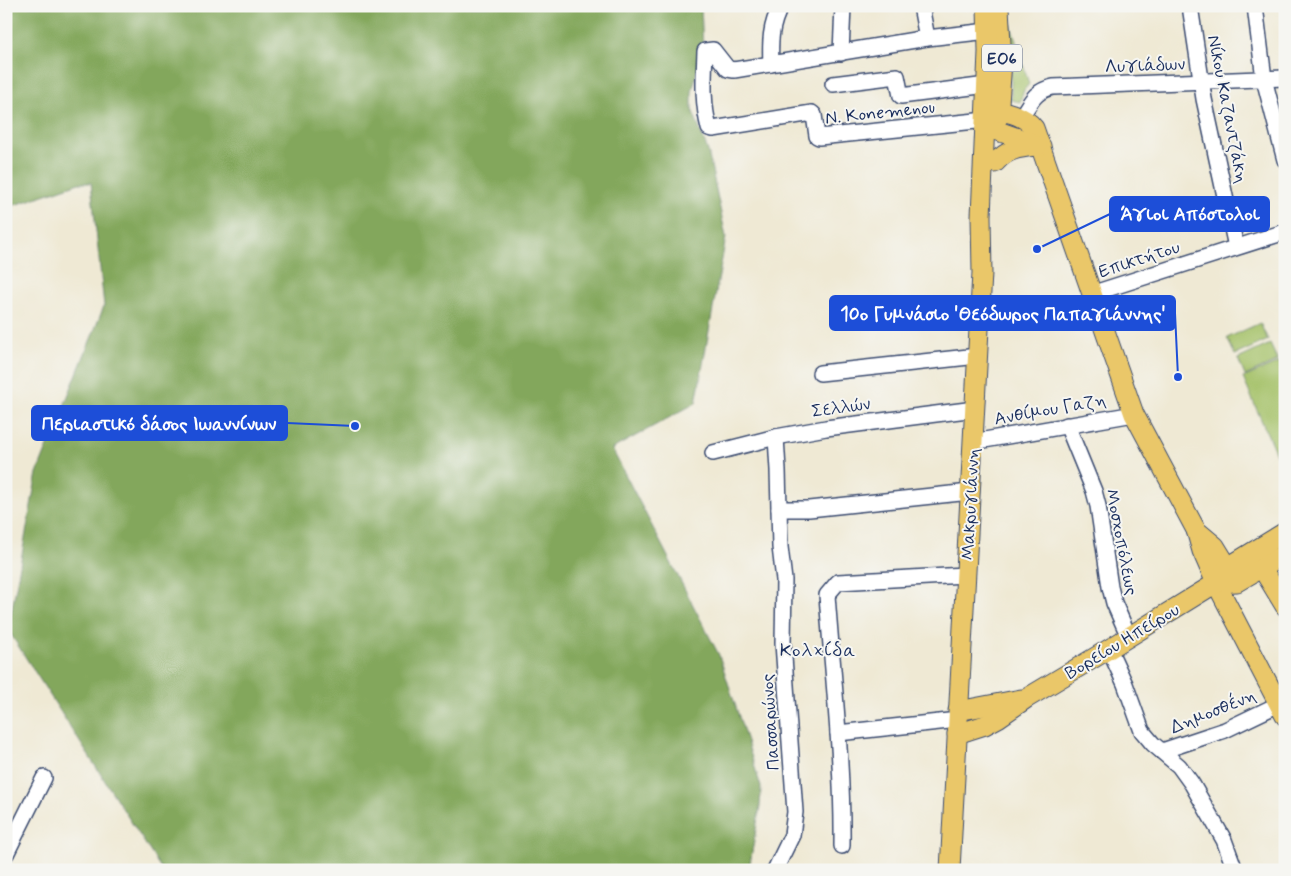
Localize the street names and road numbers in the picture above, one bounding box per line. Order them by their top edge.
street label: Νίκου Καζαντζάκη [1201,33,1253,185]
road number: ΕΟ6 [982,44,1022,72]
street label: Λυγιάδων [1105,53,1186,79]
street label: N. Konemenou [824,95,936,131]
street label: Επικτήτου [1096,236,1183,284]
street label: Ανθίμου Γαζη [992,388,1108,432]
street label: Σελλών [810,392,872,424]
street label: Μακρυγιάννη [956,447,986,561]
street label: Μοσχοπόλεως [1099,487,1143,598]
street label: Βορείου Ηπείρου [1061,598,1184,686]
street label: Πασσαρώνος [756,673,786,771]
street label: Δημοσθένη [1167,683,1260,740]

